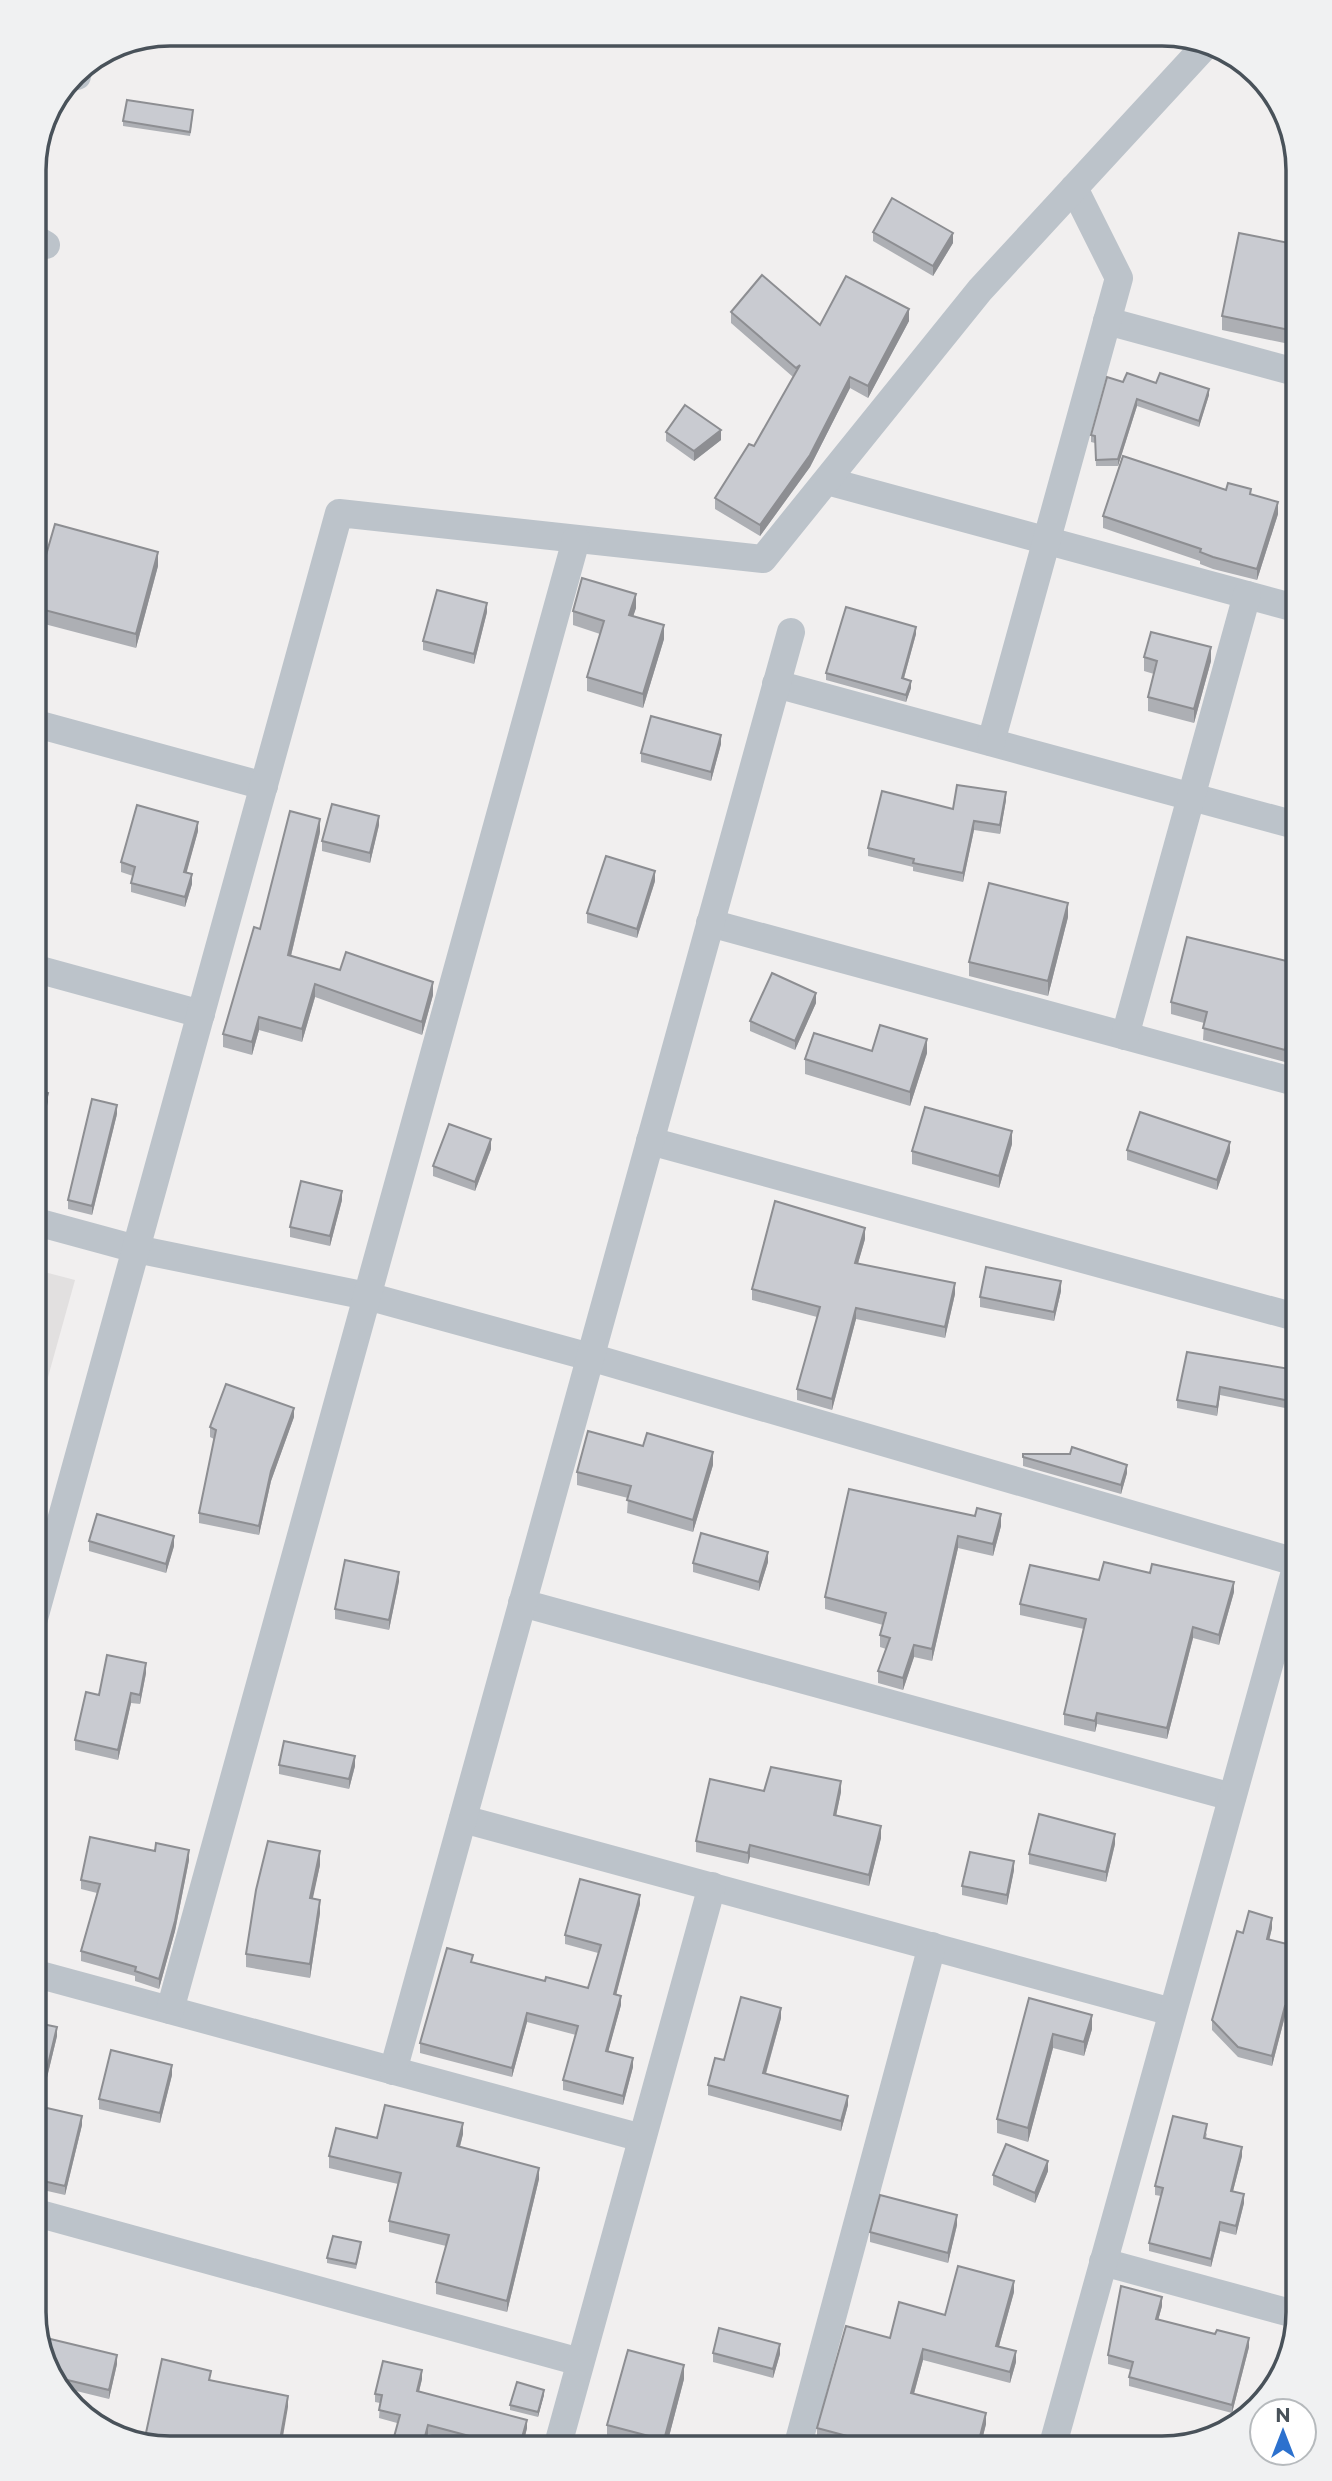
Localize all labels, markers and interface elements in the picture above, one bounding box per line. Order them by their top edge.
north arrow [1248,2397,1318,2467]
text: N [1275,2404,1291,2427]

